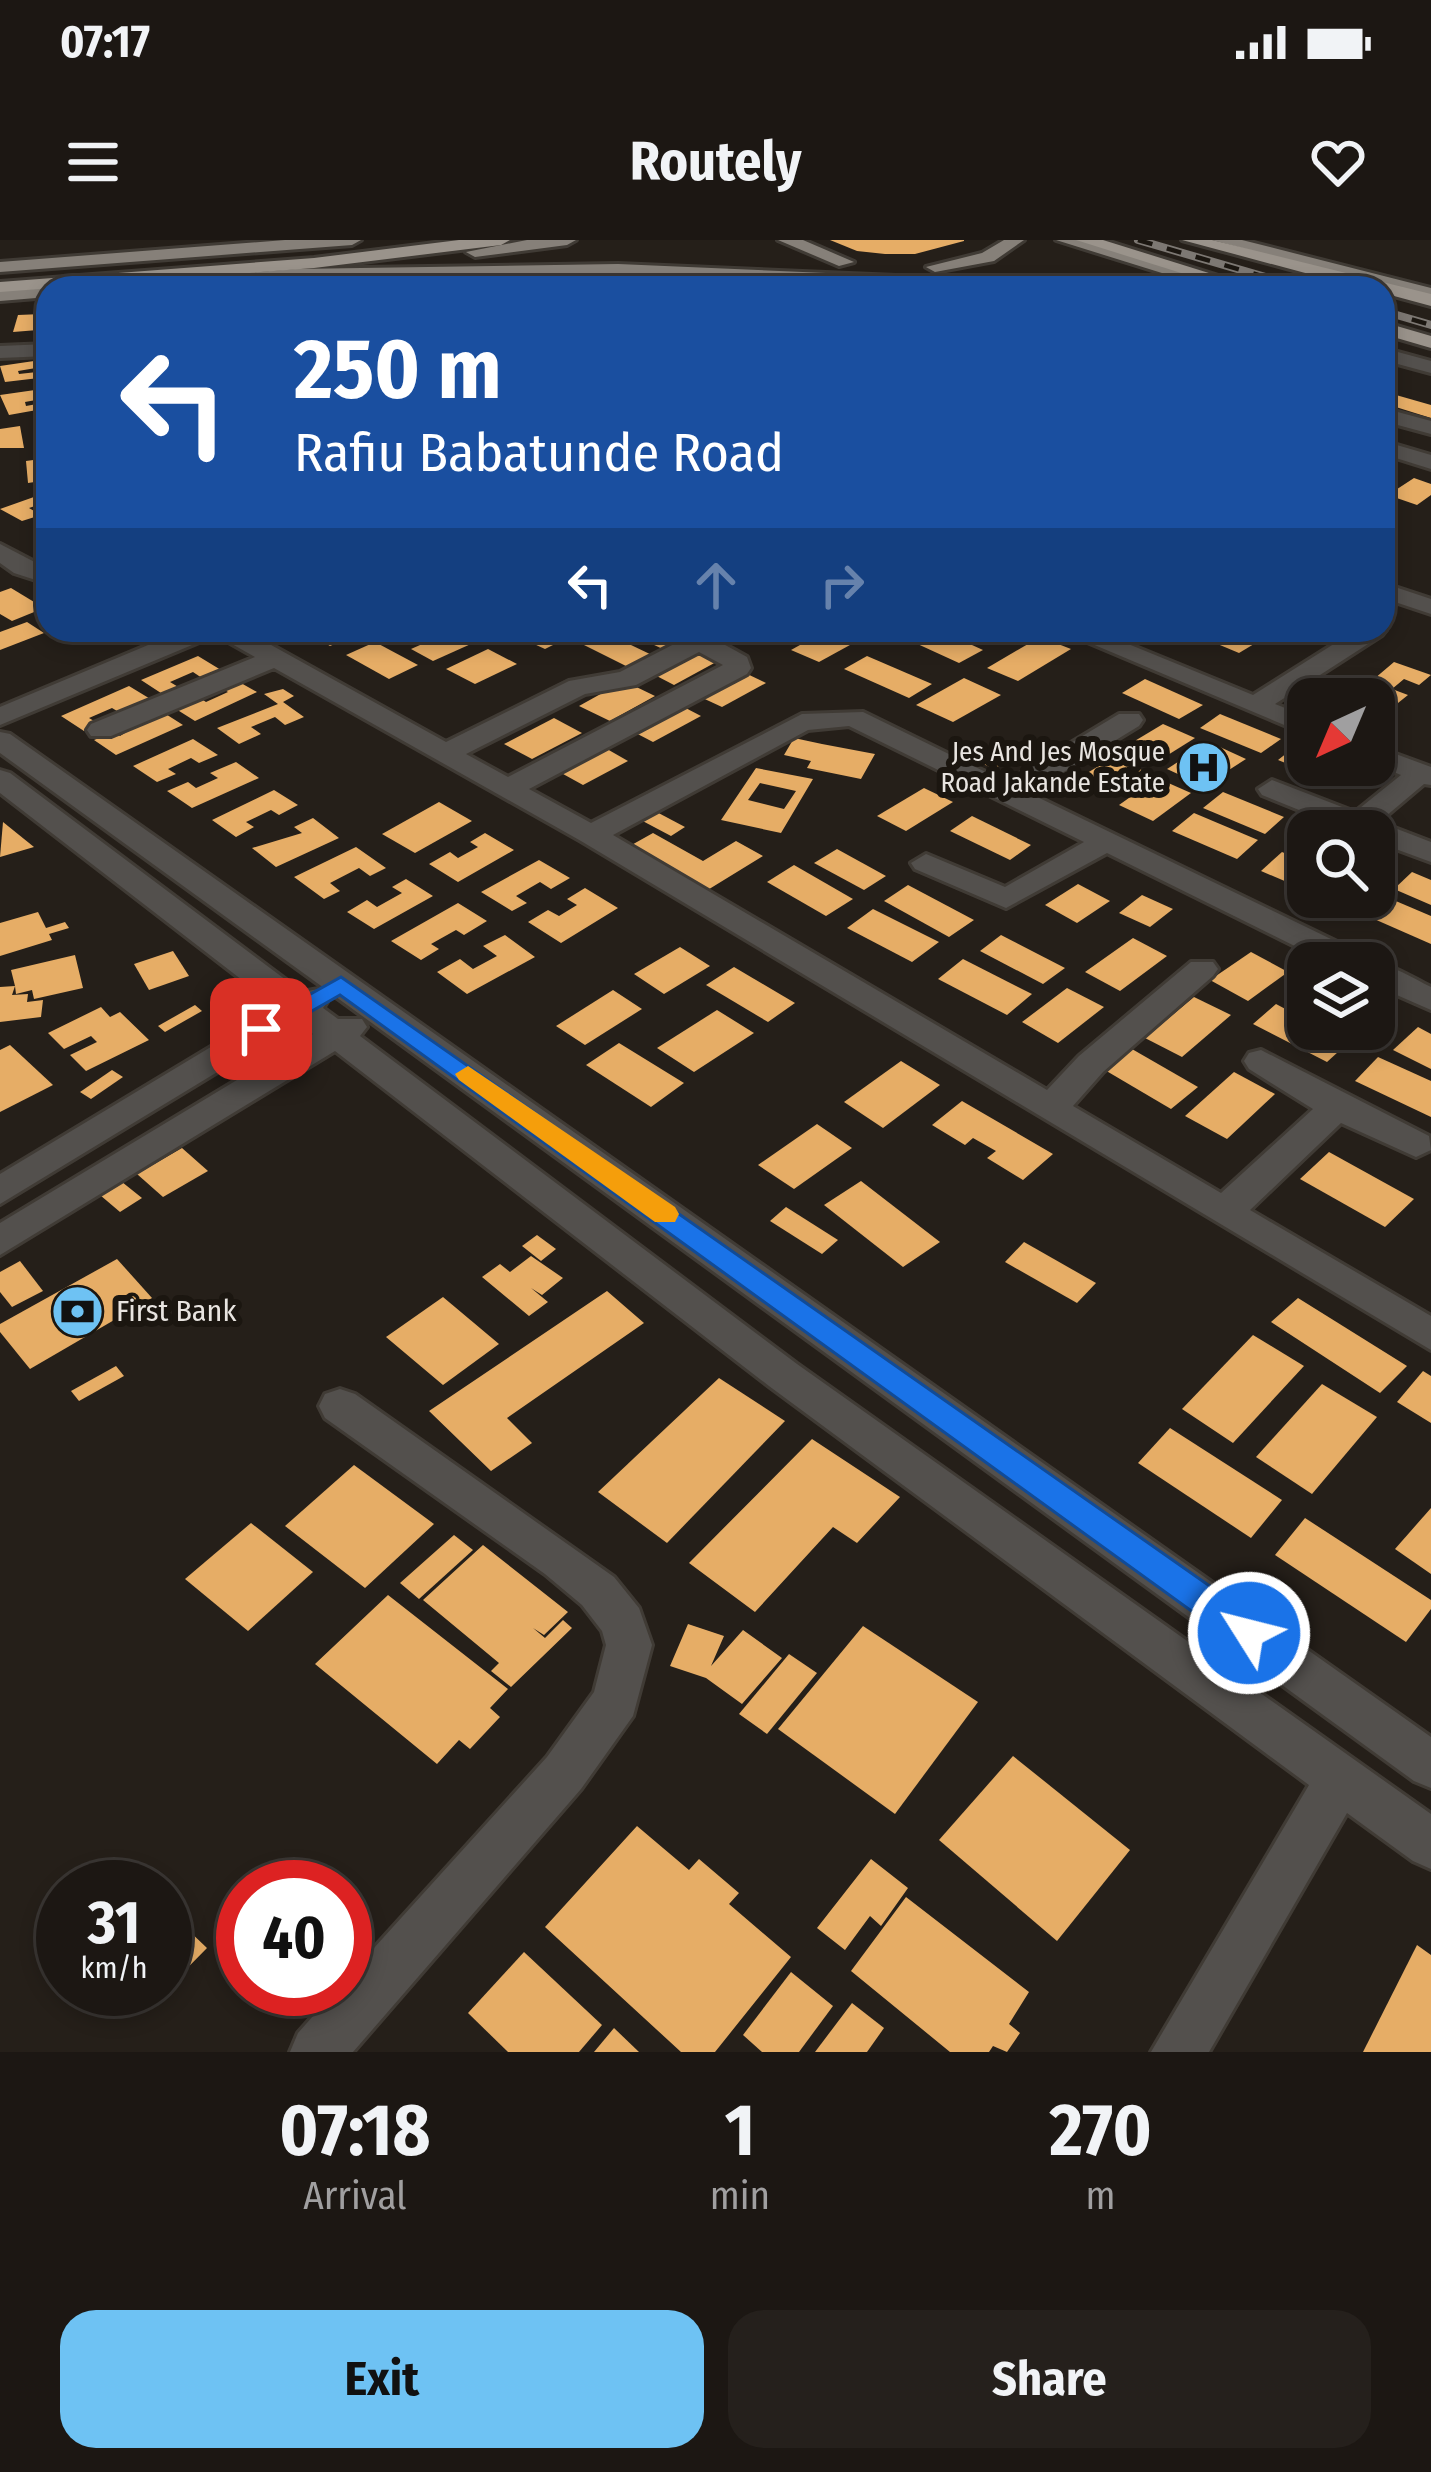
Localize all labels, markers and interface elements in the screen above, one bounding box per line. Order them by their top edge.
text: 07:17 [60,15,150,69]
icon: menu [60,129,126,195]
icon: heart [1305,129,1371,195]
text: Routely [630,130,801,194]
text: 250 m [294,319,502,420]
icon: left [96,324,252,480]
text: Rafiu Babatunde Road [294,421,784,485]
icon: left [557,552,623,618]
icon: ahead [683,552,749,618]
icon: right [809,552,875,618]
north arrow [1287,678,1395,786]
map controls [1287,678,1395,1050]
place label: Jes And Jes Mosque Road Jakande Estate [941,736,1165,799]
hospital icon: Jes And Jes Mosque Road Jakande Estate [1176,740,1232,796]
button: search [1287,810,1395,918]
button: layers [1287,942,1395,1050]
pin [210,978,312,1080]
icon: arrive [228,996,294,1062]
bank icon: First Bank [49,1283,105,1339]
place label: First Bank [116,1293,236,1329]
position arrow [1186,1570,1312,1696]
speed limit sign: 40 [216,1860,372,2016]
text: 31 [88,1887,140,1959]
text: km/h [81,1950,147,1986]
text: 07:18 [279,2088,430,2174]
text: 1 [725,2088,755,2174]
text: 270 [1049,2088,1152,2174]
text: Arrival [303,2173,407,2219]
text: min [710,2173,770,2219]
text: m [1086,2173,1116,2219]
button: Exit [60,2310,704,2448]
button: Share [728,2310,1371,2448]

